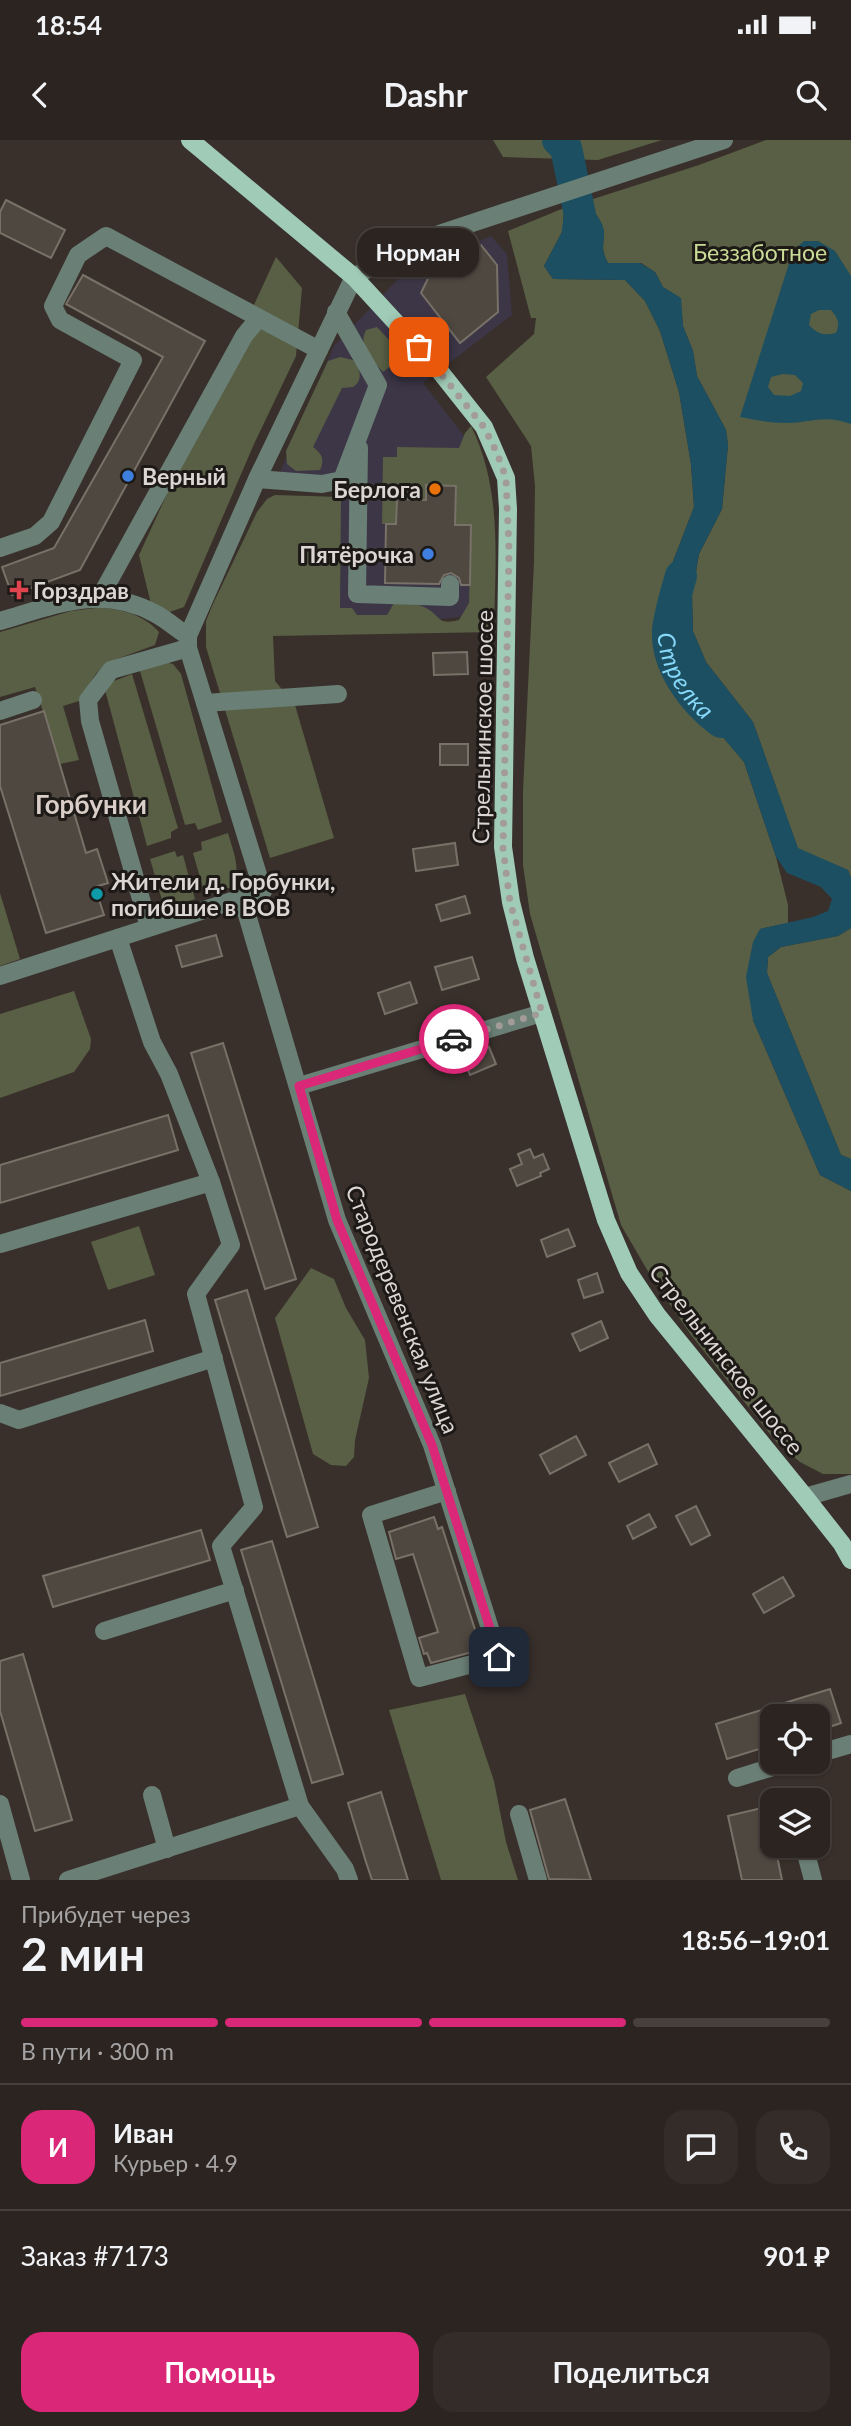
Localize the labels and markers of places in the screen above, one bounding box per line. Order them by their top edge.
callout: Норман [358,228,480,277]
pin [389,317,449,377]
place label: Верный [142,462,226,490]
marker: Верный [120,468,136,484]
place label: Берлога [333,475,421,503]
marker: Берлога [427,481,443,497]
place label: Пятёрочка [299,540,414,568]
marker: Пятёрочка [420,546,436,562]
place label: Горздрав [33,576,129,604]
marker: Горздрав [11,582,27,598]
place label: Жители д. Горбунки, погибшие в ВОВ [111,867,335,921]
marker: Жители д. Горбунки, погибшие в ВОВ [89,886,105,902]
pin [469,1627,529,1687]

